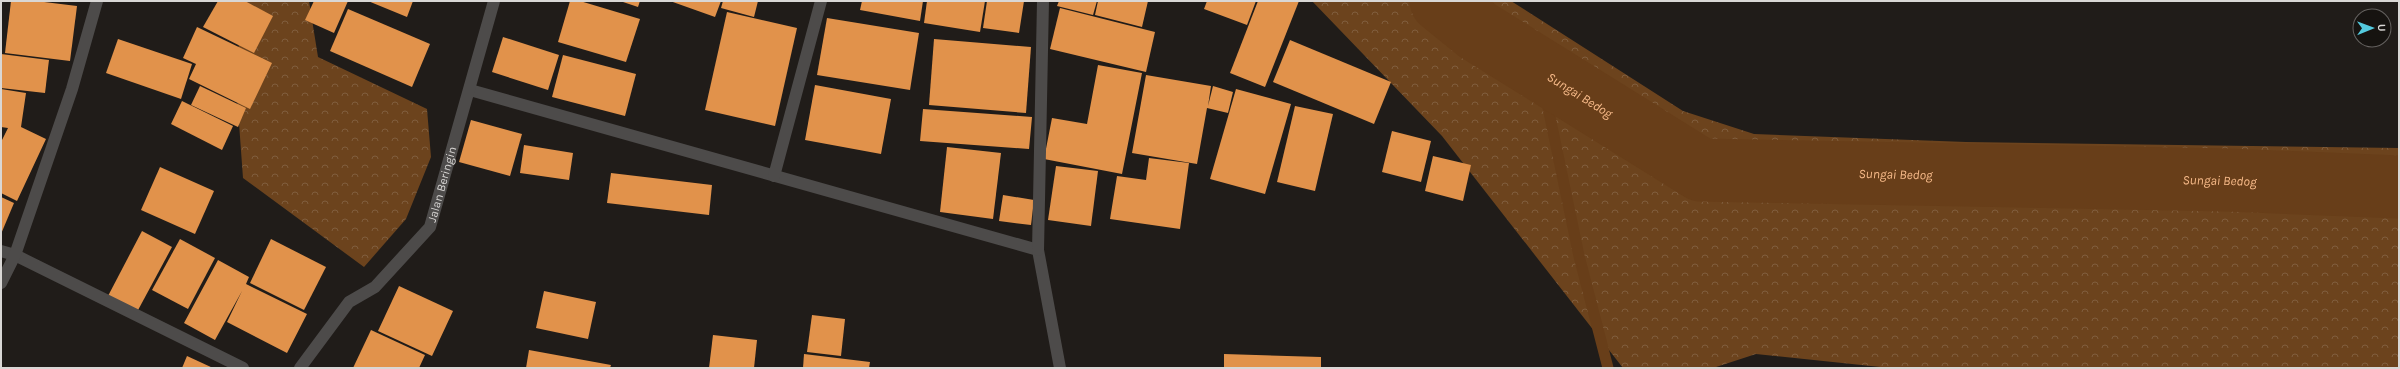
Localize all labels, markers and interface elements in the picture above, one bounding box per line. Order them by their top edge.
north arrow [2352,8,2392,48]
text: U [2375,24,2388,32]
water label: Sungai Bedog [1545,69,1616,122]
street label: Jalan Beringin [425,145,459,224]
water label: Sungai Bedog [1858,166,1934,182]
water label: Sungai Bedog [2182,172,2258,189]

